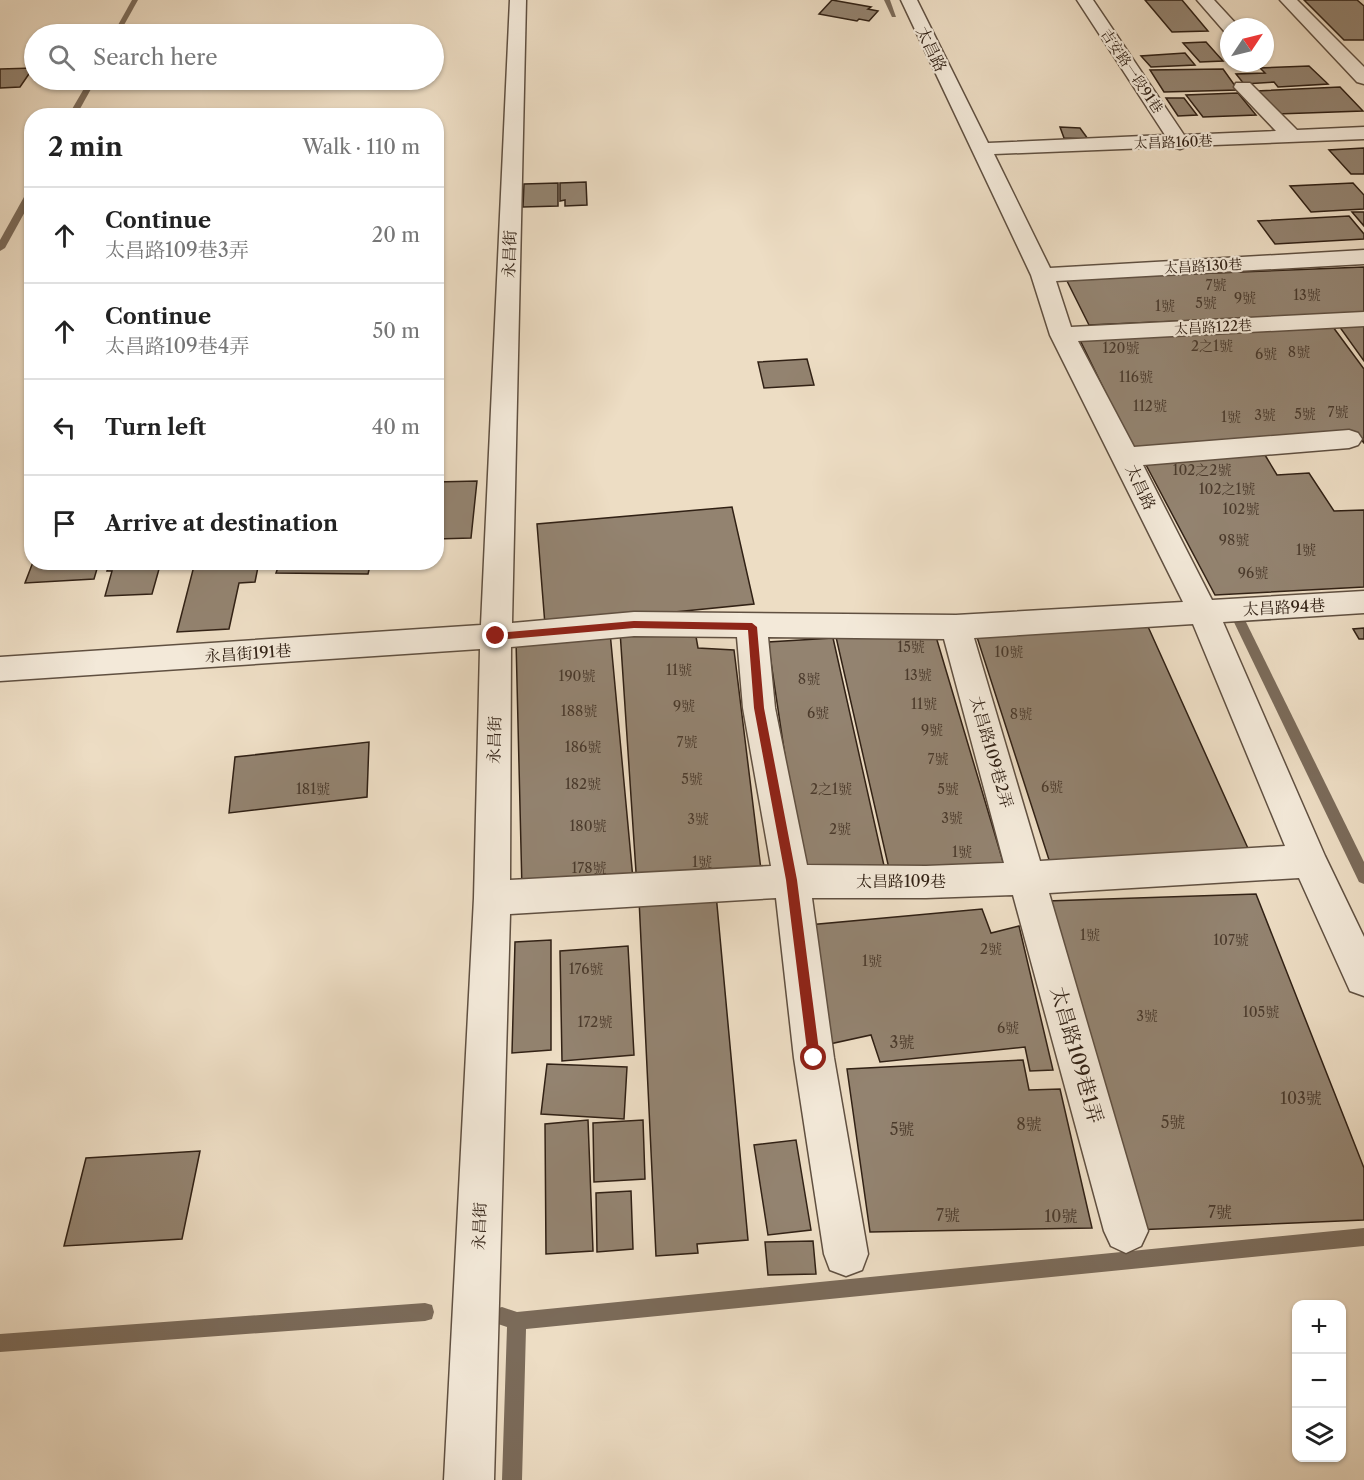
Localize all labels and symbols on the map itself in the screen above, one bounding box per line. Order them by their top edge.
north arrow [1220,18,1274,72]
street label: 太昌路 [912,23,952,75]
street label: 吉安路一段91巷 [1097,25,1167,117]
street label: 太昌路160巷 [1133,132,1213,152]
street label: 永昌街 [498,230,520,278]
street label: 太昌路130巷 [1163,255,1243,277]
house number: 7號 [1206,276,1226,294]
house number: 13號 [1293,286,1321,304]
house number: 9號 [1234,289,1256,307]
house number: 5號 [1195,294,1217,312]
house number: 1號 [1155,297,1175,315]
street label: 太昌路122巷 [1174,316,1252,338]
house number: 2之1號 [1191,337,1233,355]
house number: 120號 [1103,339,1139,357]
house number: 8號 [1288,343,1310,361]
house number: 6號 [1255,345,1277,363]
house number: 116號 [1119,368,1153,386]
house number: 112號 [1133,397,1167,415]
house number: 7號 [1328,403,1348,421]
house number: 5號 [1294,405,1316,423]
house number: 3號 [1254,406,1276,424]
house number: 1號 [1221,408,1241,426]
street label: 太昌路 [1122,461,1160,513]
house number: 102之2號 [1173,461,1231,479]
house number: 102之1號 [1199,480,1255,498]
house number: 102號 [1223,500,1259,518]
house number: 98號 [1219,531,1249,549]
house number: 1號 [1296,541,1316,559]
house number: 96號 [1238,564,1268,582]
street label: 太昌路94巷 [1242,595,1326,619]
route end [482,622,508,648]
house number: 15號 [897,638,925,656]
street label: 永昌街191巷 [204,640,292,666]
house number: 10號 [995,643,1023,661]
house number: 11號 [666,661,692,679]
house number: 13號 [904,666,932,684]
house number: 190號 [559,667,595,685]
house number: 8號 [798,670,820,688]
street label: 太昌路109巷2弄 [966,694,1018,810]
house number: 11號 [911,695,937,713]
house number: 9號 [673,697,695,715]
house number: 188號 [561,702,597,720]
house number: 6號 [807,704,829,722]
house number: 8號 [1010,705,1032,723]
street label: 永昌街 [484,716,504,764]
house number: 9號 [921,721,943,739]
house number: 7號 [677,733,697,751]
house number: 186號 [565,738,601,756]
house number: 7號 [928,750,948,768]
house number: 5號 [681,770,703,788]
house number: 182號 [565,775,601,793]
house number: 6號 [1041,778,1063,796]
house number: 181號 [296,780,330,798]
house number: 2之1號 [810,780,852,798]
house number: 5號 [937,780,959,798]
house number: 3號 [941,809,963,827]
house number: 3號 [687,810,709,828]
house number: 180號 [569,817,607,835]
house number: 2號 [829,820,851,838]
house number: 1號 [952,843,972,861]
house number: 1號 [692,853,712,871]
house number: 178號 [571,859,607,877]
street label: 太昌路109巷 [856,871,946,891]
house number: 1號 [1080,926,1100,944]
house number: 107號 [1213,931,1249,949]
house number: 2號 [980,940,1002,958]
house number: 1號 [862,952,882,970]
house number: 176號 [569,960,603,978]
street label: 太昌路109巷1弄 [1046,984,1108,1126]
house number: 105號 [1243,1003,1279,1021]
house number: 3號 [1136,1007,1158,1025]
house number: 172號 [578,1013,612,1031]
house number: 6號 [997,1019,1019,1037]
house number: 3號 [890,1032,914,1052]
route start [800,1044,826,1070]
house number: 103號 [1280,1088,1322,1108]
house number: 5號 [1161,1112,1185,1132]
house number: 8號 [1016,1114,1042,1134]
house number: 5號 [890,1119,914,1139]
street label: 永昌街 [468,1202,490,1250]
house number: 7號 [1208,1202,1232,1222]
house number: 7號 [936,1205,960,1225]
house number: 10號 [1045,1206,1077,1226]

